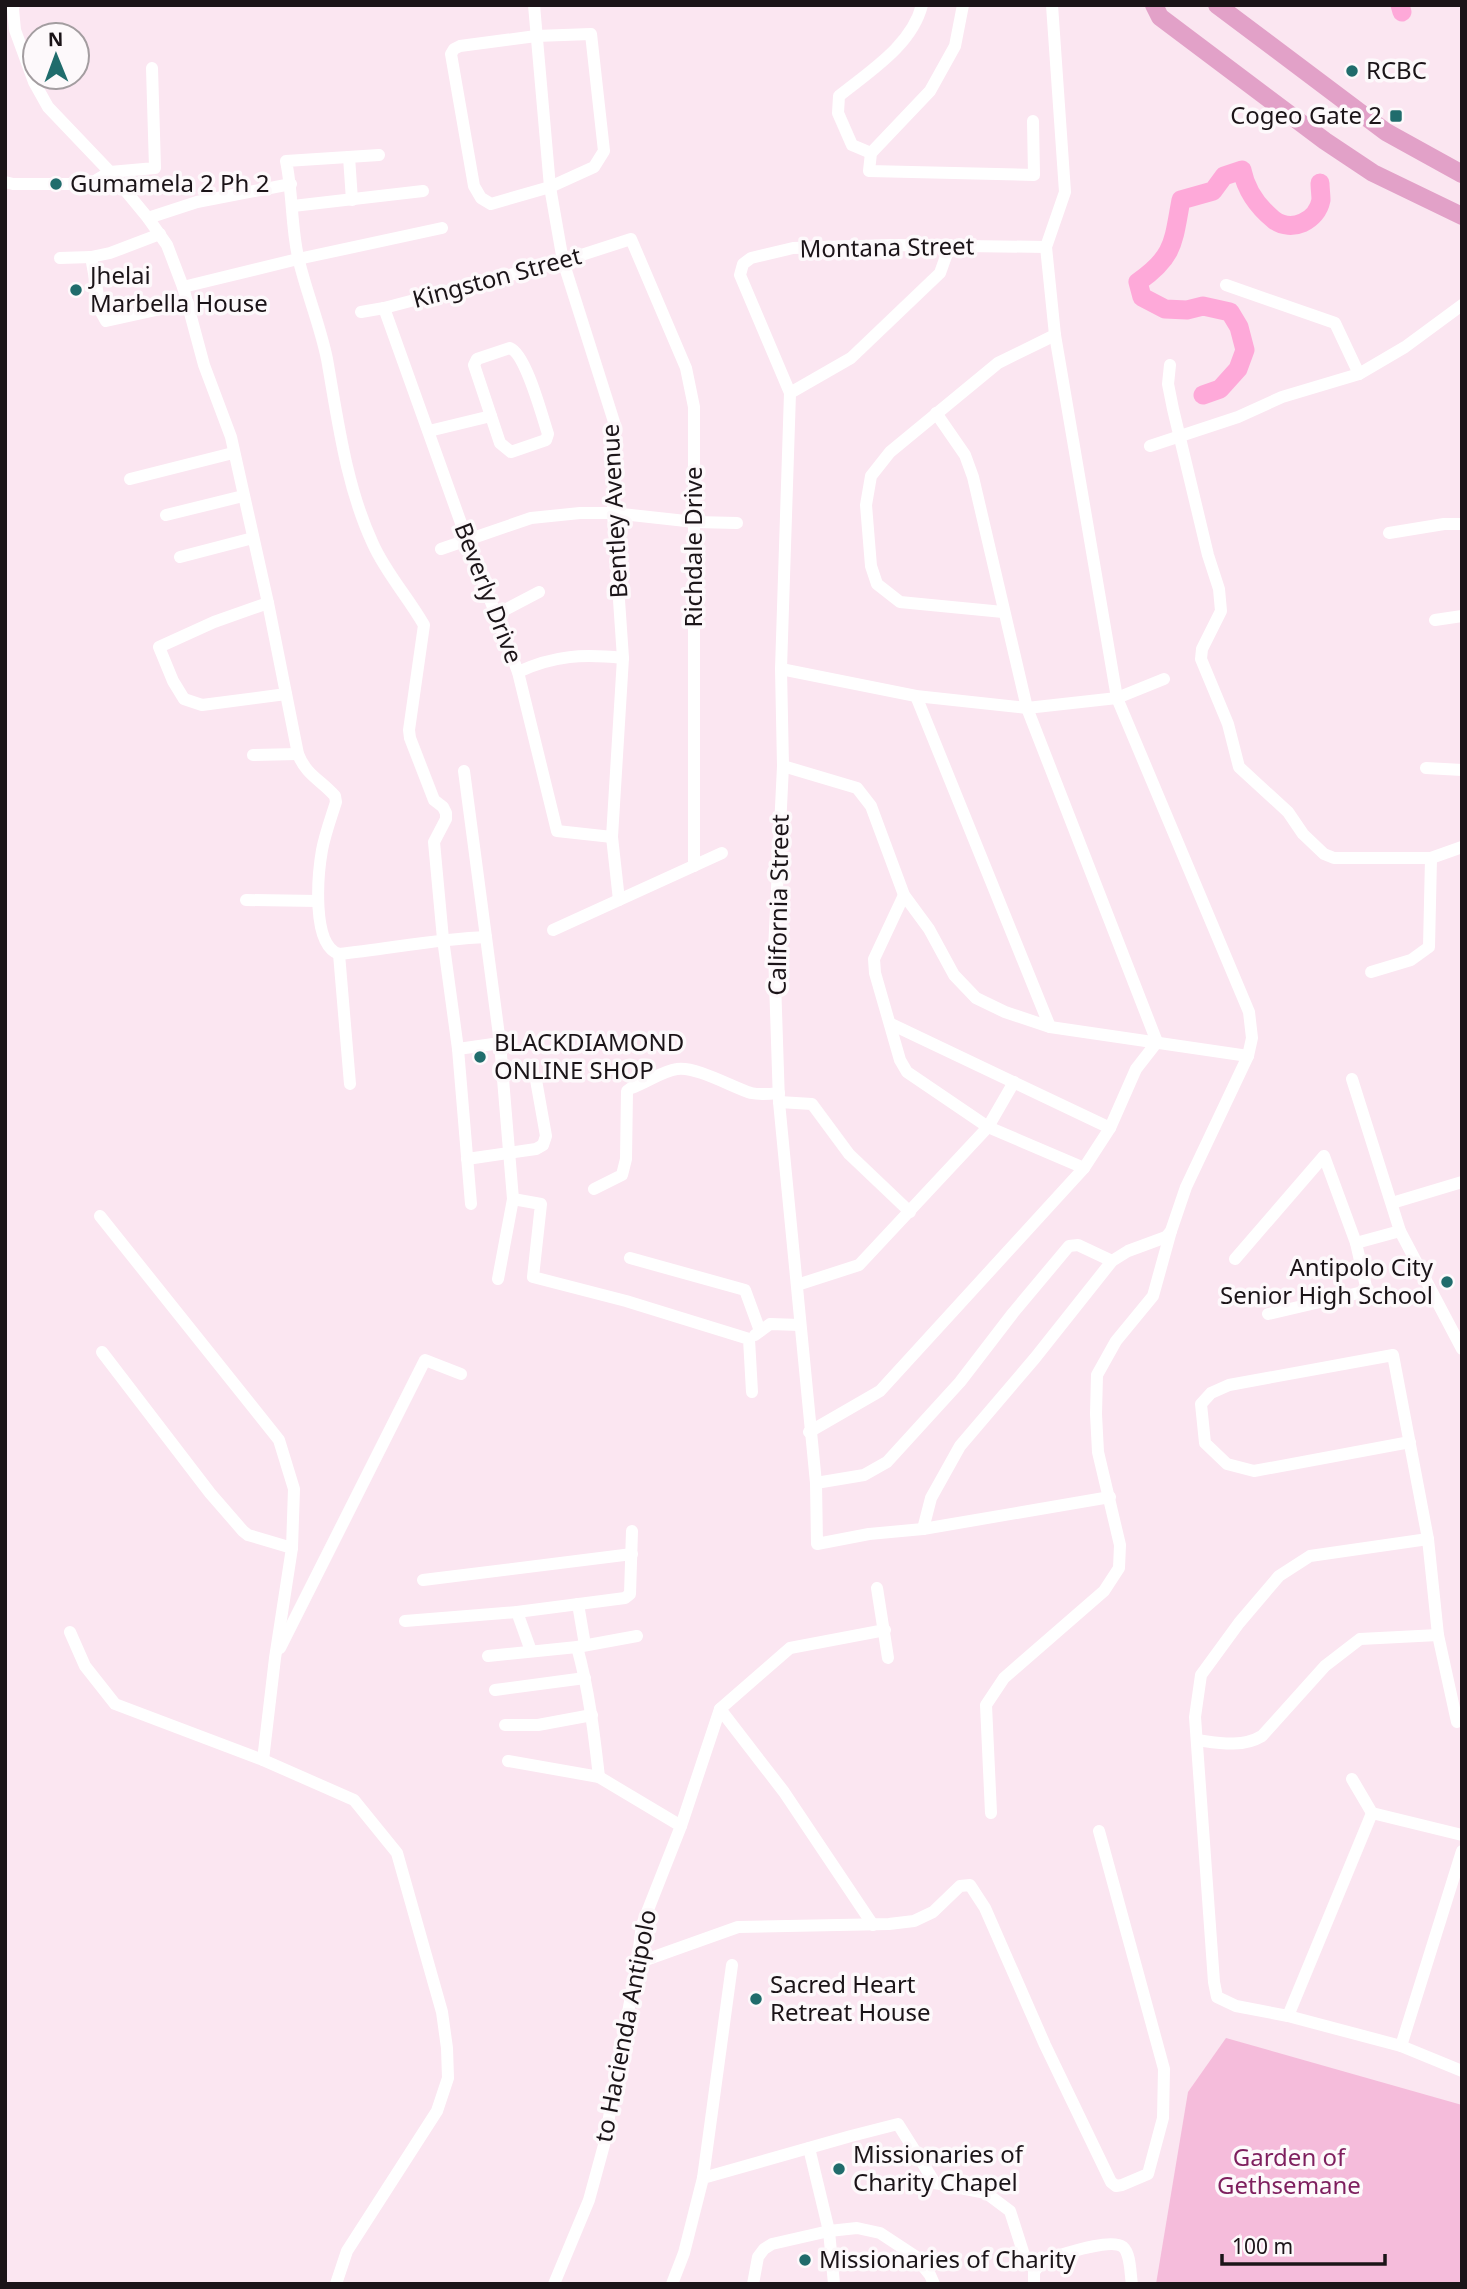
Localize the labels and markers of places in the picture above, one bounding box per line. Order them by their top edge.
place label: RCBC [1366,53,1427,86]
marker: RCBC [1344,63,1360,79]
place label: Cogeo Gate 2 [1230,98,1382,131]
marker: Cogeo Gate 2 [1388,108,1404,124]
place label: Gumamela 2 Ph 2 [70,166,269,199]
marker: Gumamela 2 Ph 2 [48,176,64,192]
place label: Jhelai Marbella House [88,258,268,319]
marker: Jhelai Marbella House [68,282,84,298]
place label: BLACKDIAMOND ONLINE SHOP [494,1025,684,1086]
marker: BLACKDIAMOND ONLINE SHOP [472,1049,488,1065]
place label: Antipolo City Senior High School [1220,1250,1434,1311]
marker: Antipolo City Senior High School [1439,1274,1455,1290]
place label: Sacred Heart Retreat House [770,1967,931,2028]
marker: Sacred Heart Retreat House [748,1991,764,2007]
place label: Missionaries of Charity Chapel [853,2137,1025,2198]
marker: Missionaries of Charity Chapel [831,2161,847,2177]
place label: Missionaries of Charity [819,2242,1077,2275]
marker: Missionaries of Charity [797,2252,813,2268]

